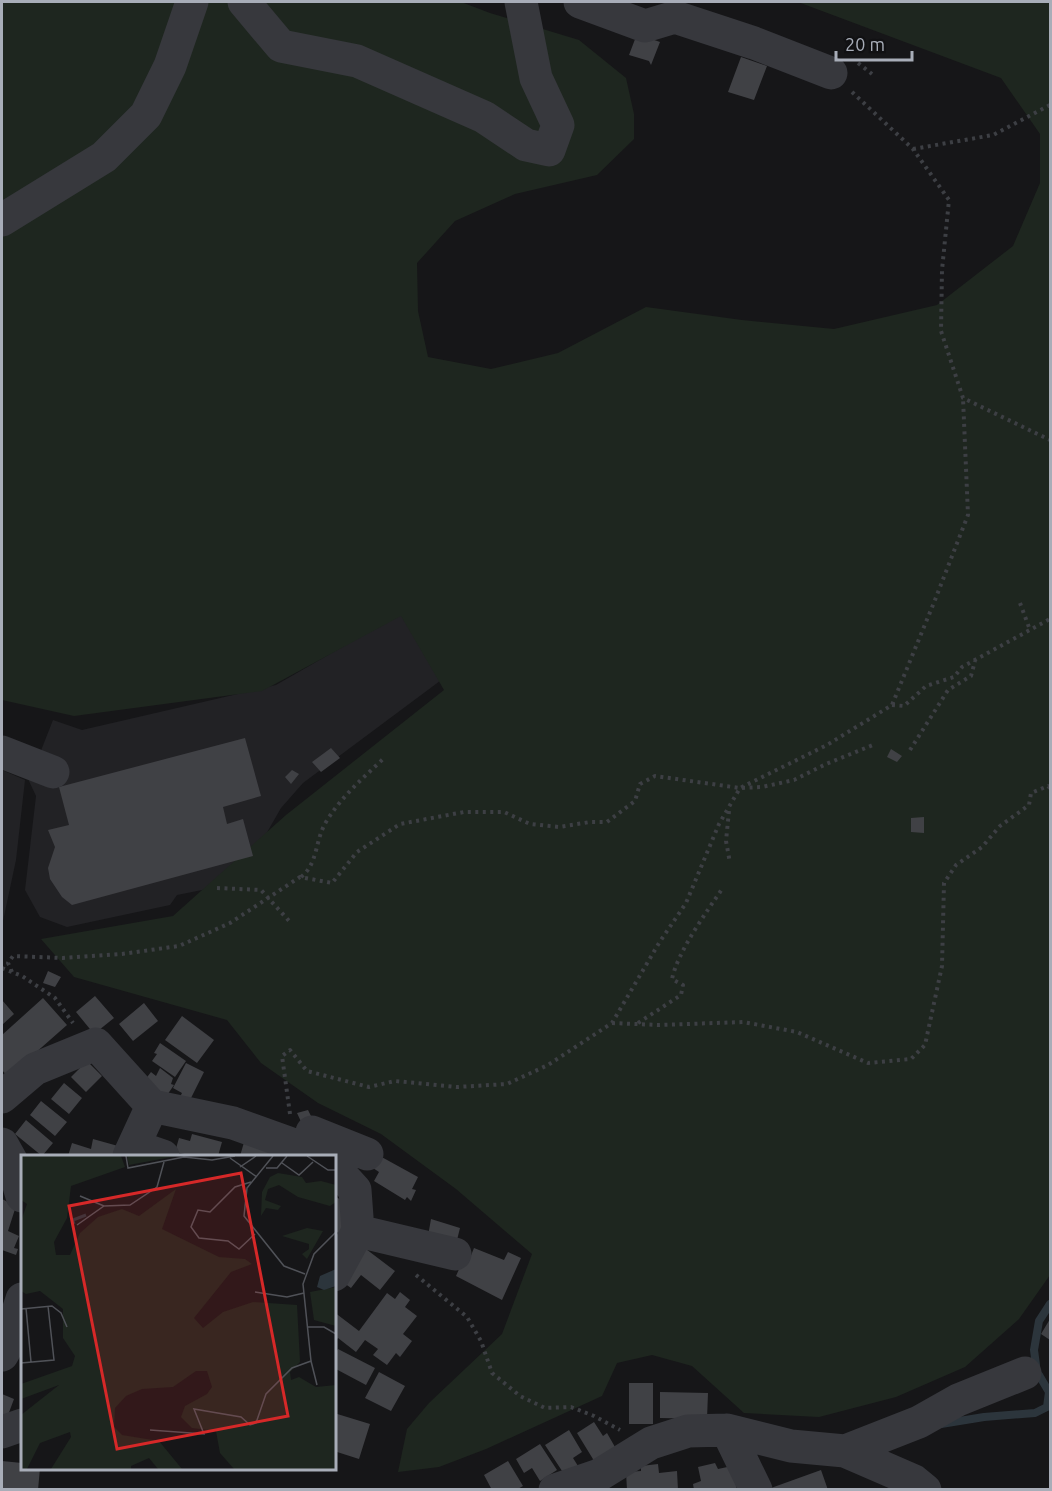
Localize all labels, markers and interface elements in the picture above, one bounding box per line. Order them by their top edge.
scale bar [836,24,912,62]
text: 20 m [845,34,885,54]
inset map [21,1155,336,1470]

